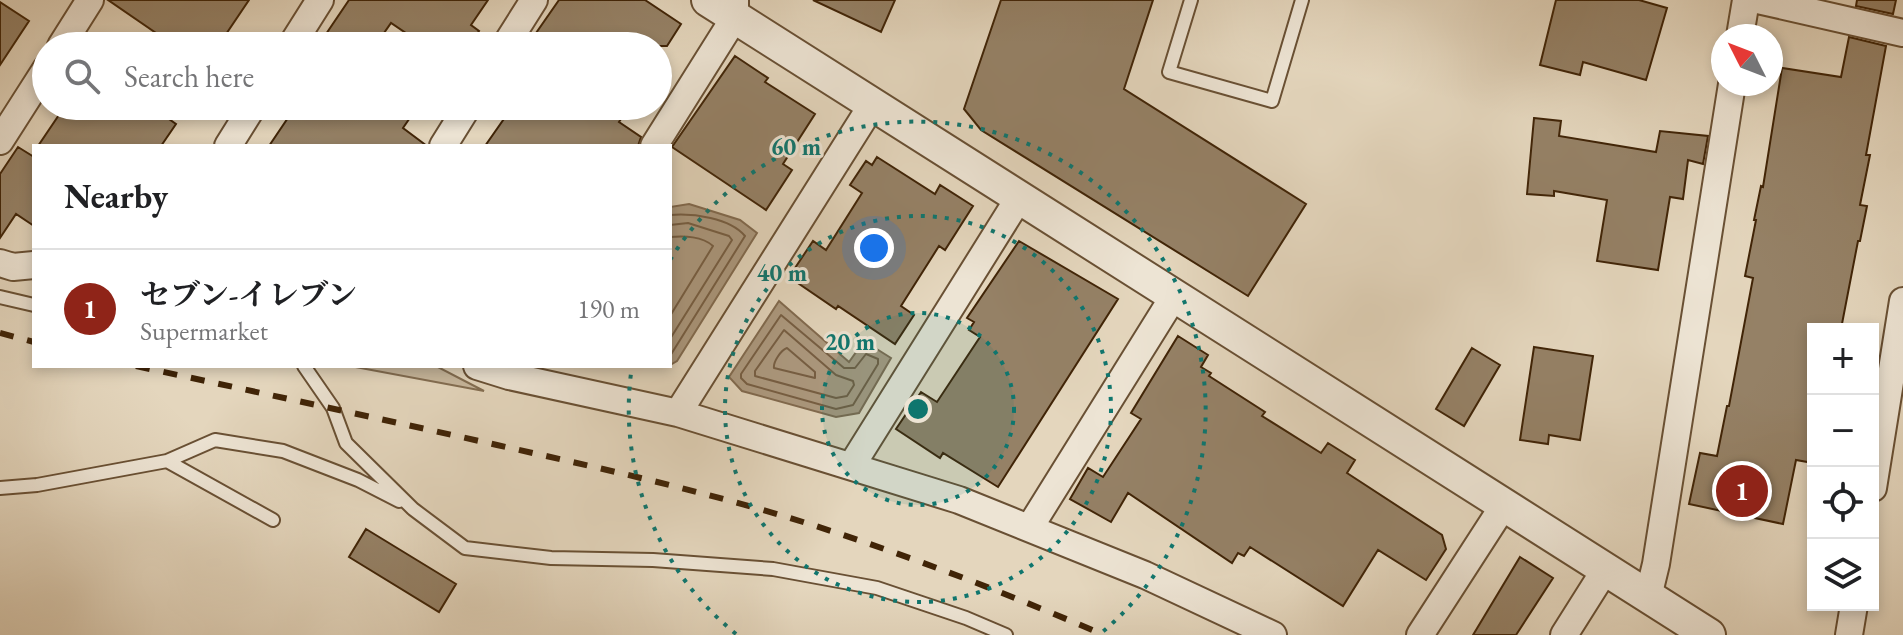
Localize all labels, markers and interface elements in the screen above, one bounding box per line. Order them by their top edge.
north arrow [1711,24,1783,96]
search box [32,32,672,120]
icon: search [60,54,104,98]
text: Search here [124,57,254,96]
text: 60 m [771,131,821,162]
text: Nearby [64,174,168,218]
your location [854,228,894,268]
text: 40 m [757,257,807,288]
text: セブン-イレブン [140,275,357,314]
text: 1 [83,292,97,326]
text: 190 m [577,292,640,326]
text: Supermarket [140,314,268,348]
map controls [1807,323,1879,611]
button: + [1807,323,1879,395]
text: 20 m [825,326,875,357]
centre of rings [904,395,932,423]
button: − [1807,395,1879,467]
pin: 1 [1716,461,1768,521]
button: locate [1807,467,1879,539]
button: layers [1807,539,1879,611]

